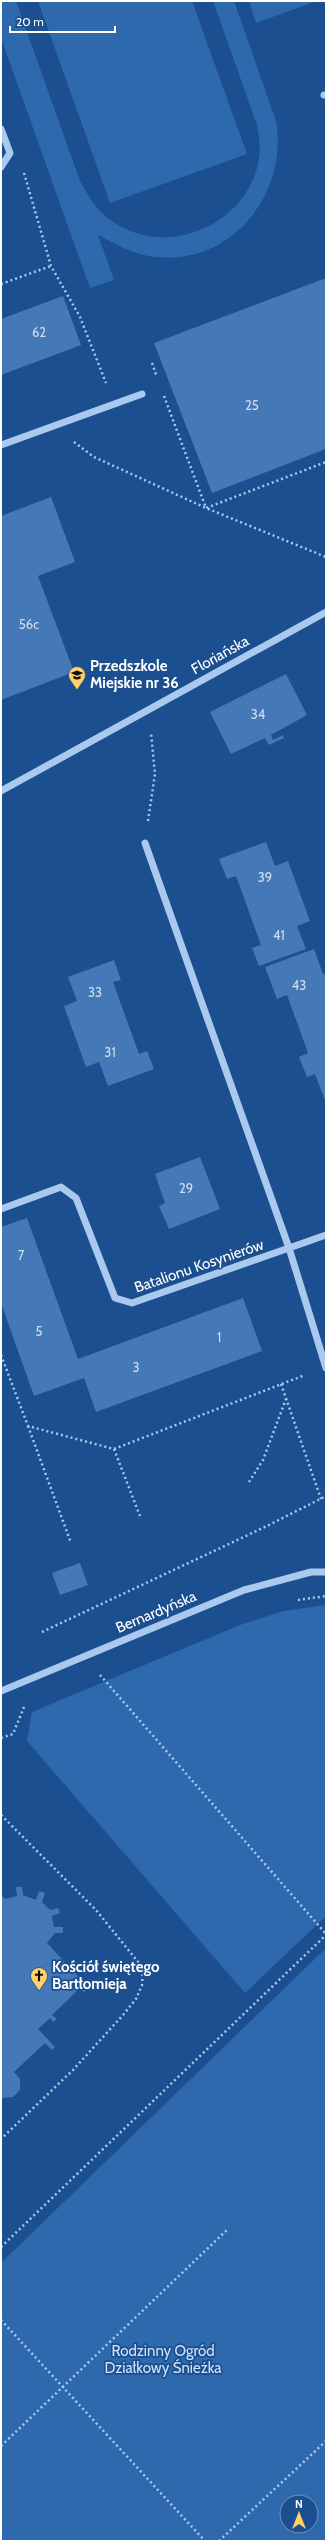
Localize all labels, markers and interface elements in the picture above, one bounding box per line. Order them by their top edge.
scale bar [10,8,115,34]
text: 20 m [16,14,44,29]
house number: 62 [32,324,46,340]
house number: 25 [245,397,259,413]
house number: 56c [19,616,39,632]
street label: Floriańska [188,631,253,678]
place label: Przedszkole Miejskie nr 36 [90,657,179,692]
school or university icon: Przedszkole Miejskie nr 36 [67,665,87,690]
house number: 34 [251,706,266,722]
house number: 39 [258,869,272,885]
house number: 41 [273,927,285,943]
house number: 43 [292,977,306,993]
house number: 33 [88,984,102,1000]
house number: 31 [104,1044,116,1060]
house number: 29 [179,1180,193,1196]
street label: Batalionu Kosynierów [132,1235,266,1297]
house number: 7 [18,1247,25,1263]
house number: 5 [35,1323,43,1339]
house number: 1 [217,1329,221,1345]
house number: 3 [132,1359,140,1375]
street label: Bernardyńska [113,1587,200,1637]
place label: Kościół świętego Bartłomieja [52,1958,160,1993]
church icon: Kościół świętego Bartłomieja [29,1966,49,1991]
park label: Rodzinny Ogród Działkowy Śnieżka [104,2342,222,2377]
north arrow [279,2494,319,2534]
text: N [295,2497,303,2511]

